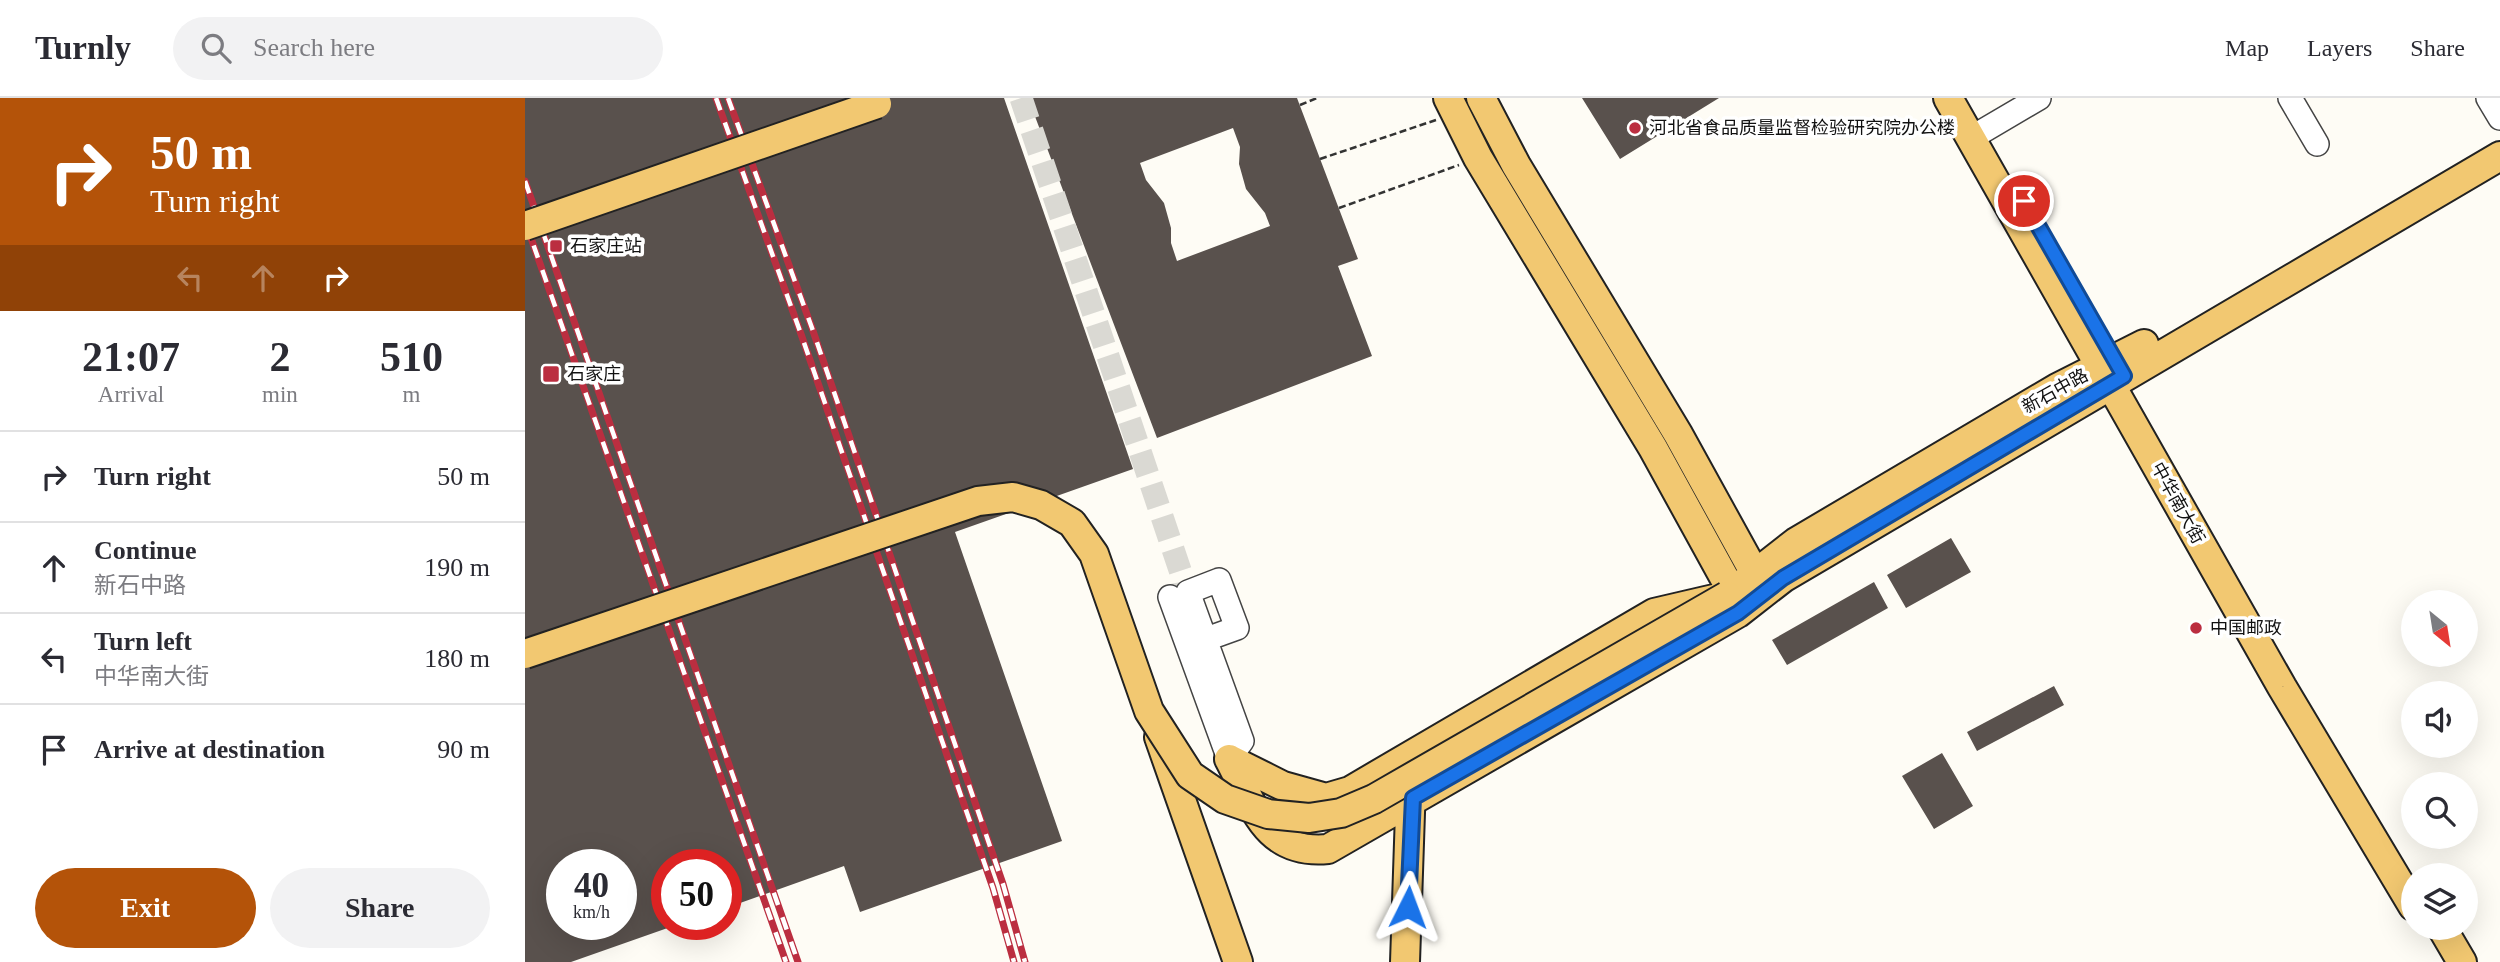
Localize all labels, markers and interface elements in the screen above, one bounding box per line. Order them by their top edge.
search box [173,17,663,80]
icon: search [197,29,235,67]
text: Turnly [35,30,131,66]
text: Search here [253,33,375,62]
text: Map [2225,35,2269,61]
text: Layers [2307,35,2372,61]
text: Share [2410,35,2465,61]
place label: 河北省食品质量监督检验研究院办公楼 [1649,118,1955,138]
marker: 河北省食品质量监督检验研究院办公楼 [1627,120,1643,136]
text: 50 m [150,125,252,180]
icon: right [35,126,126,217]
pin [1994,171,2054,231]
icon: arrive [2005,182,2043,220]
text: Turn right [150,183,280,219]
place label: 石家庄站 [570,236,642,256]
marker: 石家庄站 [548,238,564,254]
icon: left [171,259,209,297]
icon: ahead [244,259,282,297]
icon: right [317,259,355,297]
text: 21:07 [82,334,180,380]
text: 2 [269,334,290,380]
text: 510 [380,334,443,380]
marker: 石家庄 [541,364,561,384]
place label: 石家庄 [567,364,621,384]
street label: 新石中路 [2019,365,2091,417]
text: Arrival [98,382,164,407]
text: min [262,382,298,407]
text: m [402,382,420,407]
icon: right [35,458,73,496]
street label: 中华南大街 [2147,459,2209,547]
text: Turn right [94,462,211,491]
text: 50 m [437,462,490,491]
text: Continue [94,536,197,565]
icon: ahead [35,549,73,587]
text: 190 m [424,553,490,582]
text: 新石中路 [94,573,186,598]
north arrow [2401,590,2478,667]
map controls [2401,590,2478,940]
place label: 中国邮政 [2210,618,2282,638]
marker: 中国邮政 [2188,620,2204,636]
text: Turn left [94,627,192,656]
icon: left [35,640,73,678]
text: 180 m [424,644,490,673]
text: 中华南大街 [94,664,209,689]
button: sound [2401,681,2478,758]
icon: arrive [35,731,73,769]
text: Arrive at destination [94,735,325,764]
text: 90 m [437,735,490,764]
button: search [2401,772,2478,849]
speed limit sign: 50 [651,849,742,940]
button: layers [2401,863,2478,940]
text: 40 [574,866,609,905]
button: Exit [35,868,256,948]
button: Share [270,868,490,948]
position arrow [1371,870,1445,944]
text: km/h [573,902,610,922]

